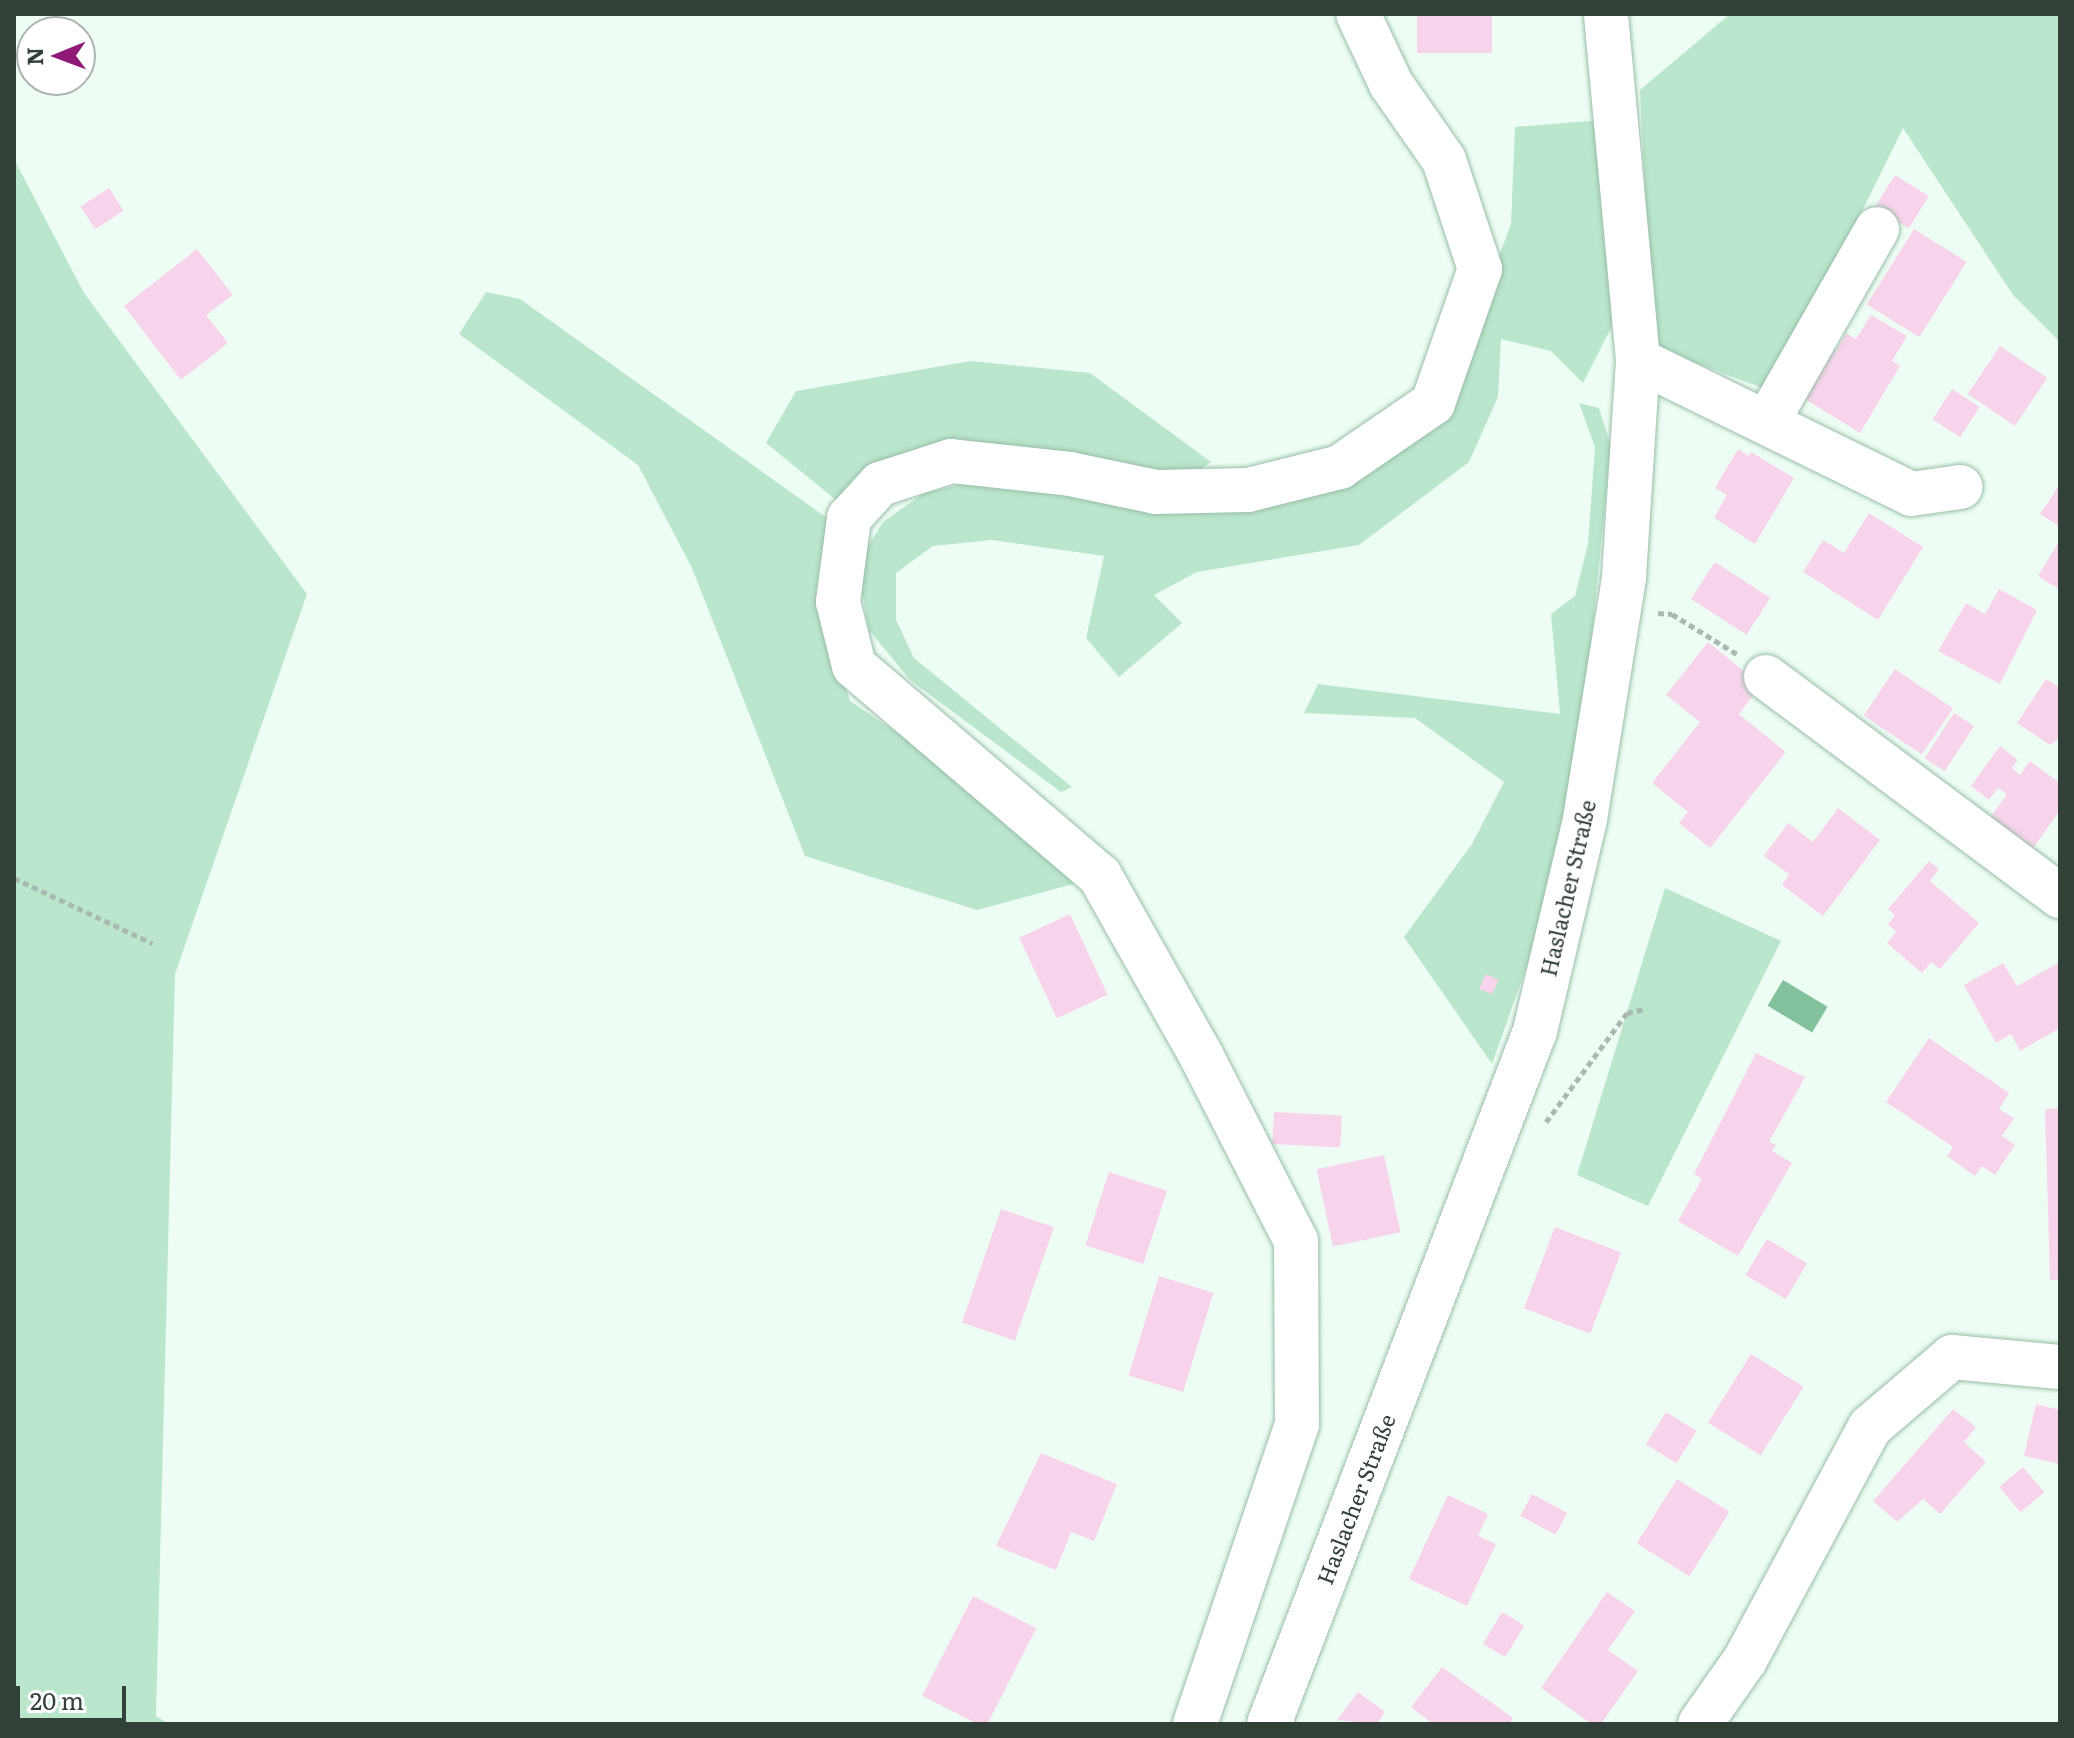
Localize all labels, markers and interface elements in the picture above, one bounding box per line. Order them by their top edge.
north arrow [16,16,96,96]
text: N [17,47,50,66]
street label: Haslacher Straße [1534,797,1600,979]
street label: Haslacher Straße [1310,1410,1400,1588]
scale bar [20,1670,130,1720]
text: 20 m [30,1682,84,1717]

